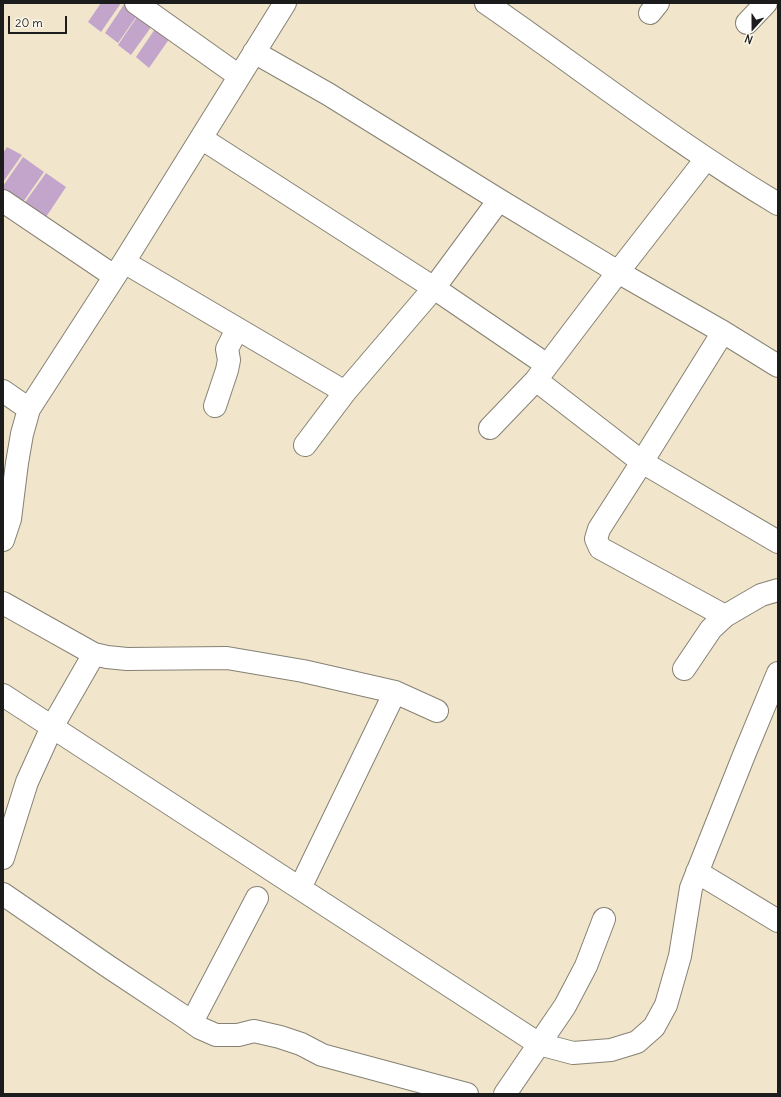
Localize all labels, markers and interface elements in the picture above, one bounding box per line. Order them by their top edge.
scale bar [10,8,69,34]
north arrow [733,8,773,48]
text: 20 m [15,15,43,30]
text: N [743,31,755,47]

